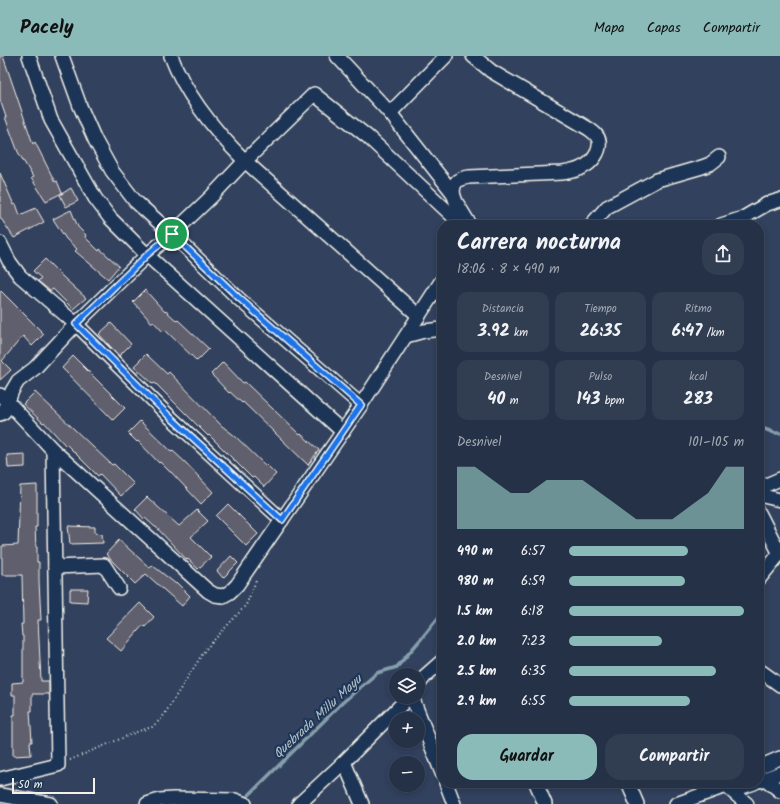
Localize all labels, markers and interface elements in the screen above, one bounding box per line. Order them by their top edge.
text: Pacely [20,13,74,43]
text: Mapa [594,17,625,39]
text: Capas [647,17,681,39]
text: Compartir [703,17,760,39]
pin [155,217,189,251]
icon: arrive [161,223,183,245]
text: Carrera nocturna [457,226,621,261]
button: share [702,233,744,275]
text: 18:06 · 8 × 490 m [457,259,560,280]
text: Distancia [482,300,524,318]
text: Tiempo [584,300,617,318]
text: Ritmo [685,300,712,318]
text: 3.92 [478,318,510,345]
text: 26:35 [580,318,621,345]
text: 6:47 [672,318,702,345]
text: km [510,324,528,342]
text: /km [702,324,725,342]
text: Desnivel [484,368,522,386]
text: Pulso [589,368,612,386]
text: kcal [689,368,707,386]
text: 40 [487,386,505,413]
text: 143 [577,386,600,413]
text: 283 [684,386,713,413]
text: m [505,392,518,410]
text: bpm [600,392,624,410]
text: Desnivel [457,432,501,453]
text: 101–105 m [688,432,744,453]
text: 490 m [457,541,493,562]
text: 6:57 [521,541,544,562]
text: 980 m [457,571,494,592]
text: 6:59 [521,571,545,592]
text: 1.5 km [457,601,493,622]
text: 6:18 [521,601,543,622]
text: 2.0 km [457,631,496,652]
text: 7:23 [521,631,545,652]
text: 2.5 km [457,661,496,682]
text: 6:35 [521,661,546,682]
map controls [389,668,425,792]
button: layers [389,668,425,704]
water label: Quebrada Millu Mayu [269,669,369,764]
text: 2.9 km [457,691,496,712]
text: 6:55 [521,691,545,712]
button: + [389,712,425,748]
button: Guardar [457,734,597,780]
button: Compartir [605,734,744,780]
button: − [389,756,425,792]
scale bar [12,776,95,795]
text: 50 m [18,776,43,794]

